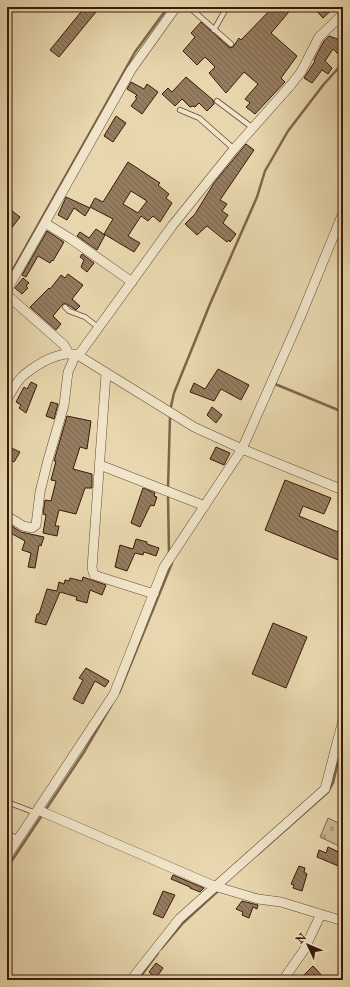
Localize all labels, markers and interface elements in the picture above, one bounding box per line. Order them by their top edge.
north arrow [288,925,328,965]
text: N [293,930,310,946]

